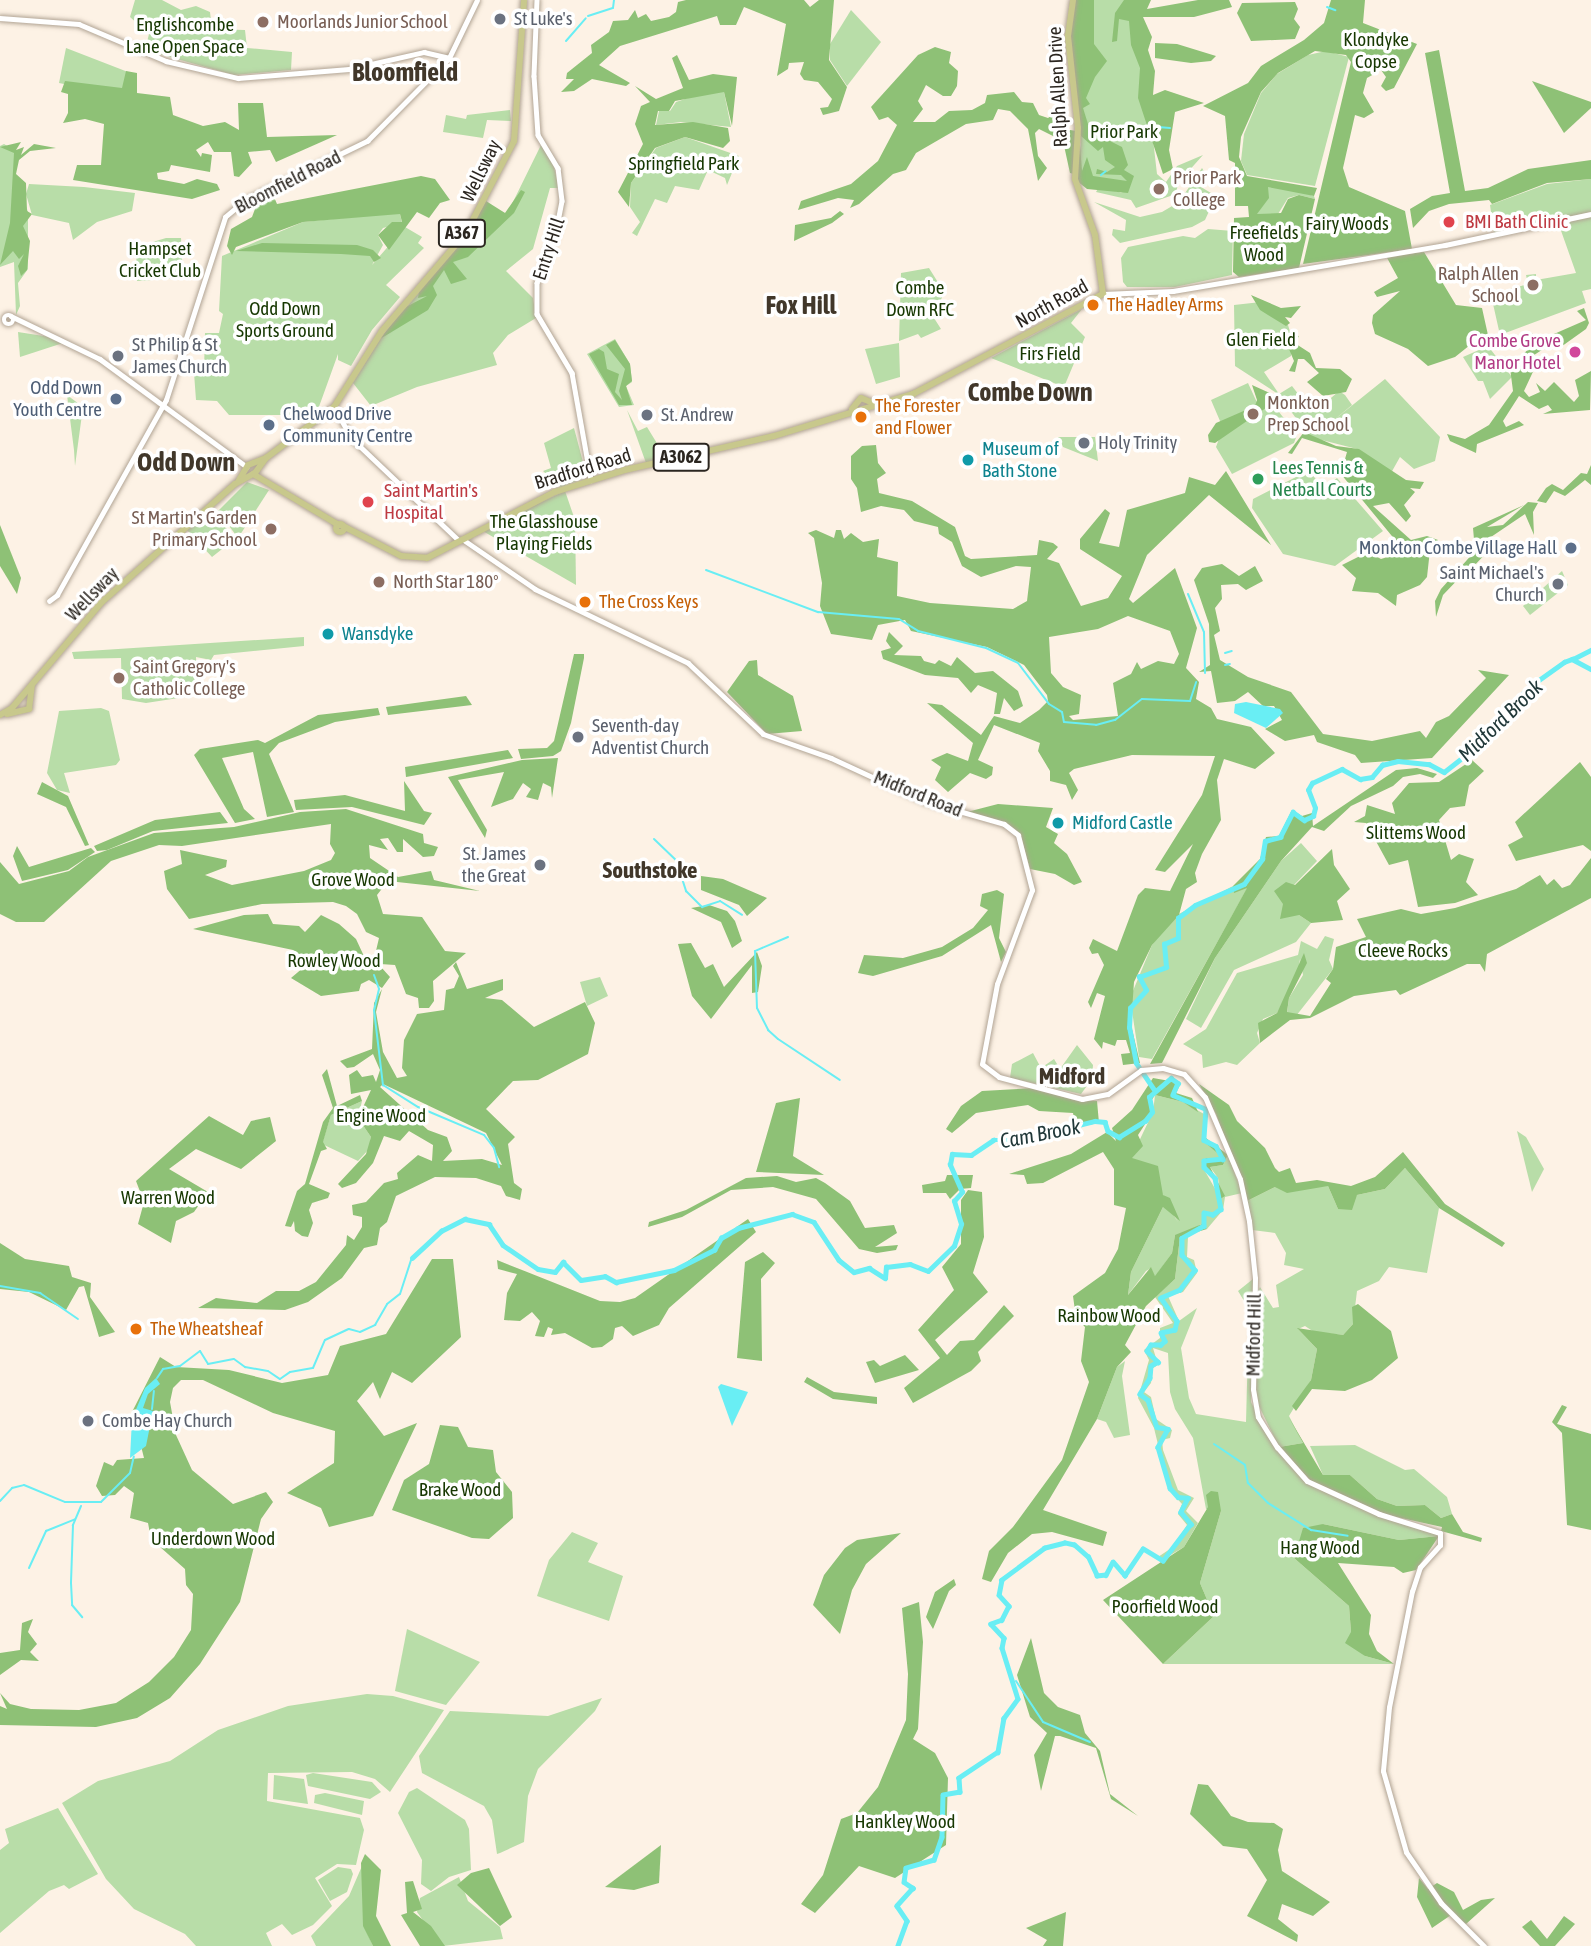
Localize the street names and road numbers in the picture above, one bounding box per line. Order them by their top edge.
street label: Ralph Allen Drive [1043,26,1073,148]
street label: Wellsway [456,136,506,206]
street label: Bloomfield Road [231,145,345,219]
street label: Entry Hill [528,215,570,283]
road number: A367 [438,218,486,247]
street label: North Road [1012,275,1092,333]
road number: A3062 [651,443,711,472]
street label: Bradford Road [532,444,634,494]
street label: Wellsway [61,562,123,626]
street label: Midford Road [870,766,966,822]
street label: Midford Hill [1242,1293,1266,1377]

